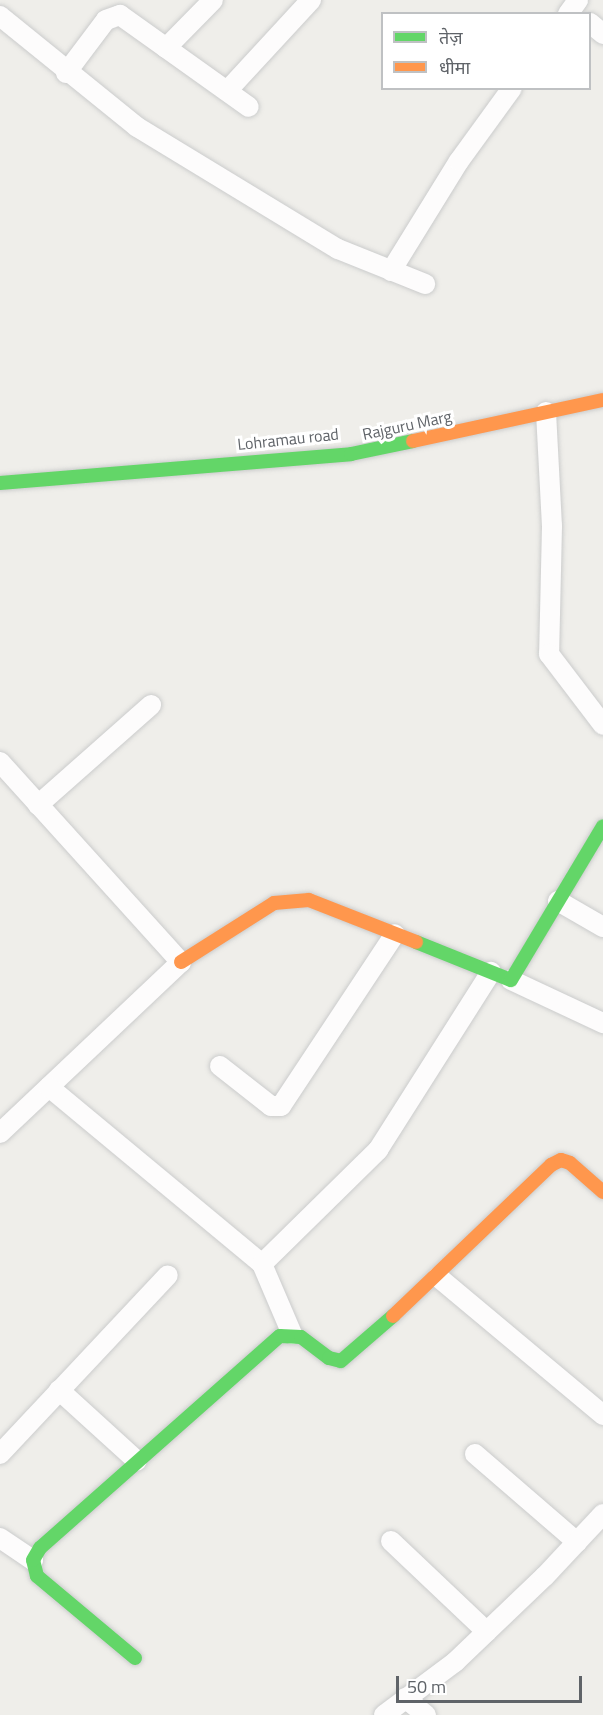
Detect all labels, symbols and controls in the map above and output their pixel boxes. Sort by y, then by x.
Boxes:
legend [381,12,591,90]
text: तेज़ [439,24,463,51]
text: धीमा [439,54,470,81]
street label: Rajguru Marg [361,406,453,444]
street label: Lohramau road [236,424,340,454]
scale bar [399,1664,585,1702]
text: 50 m [407,1673,446,1700]

